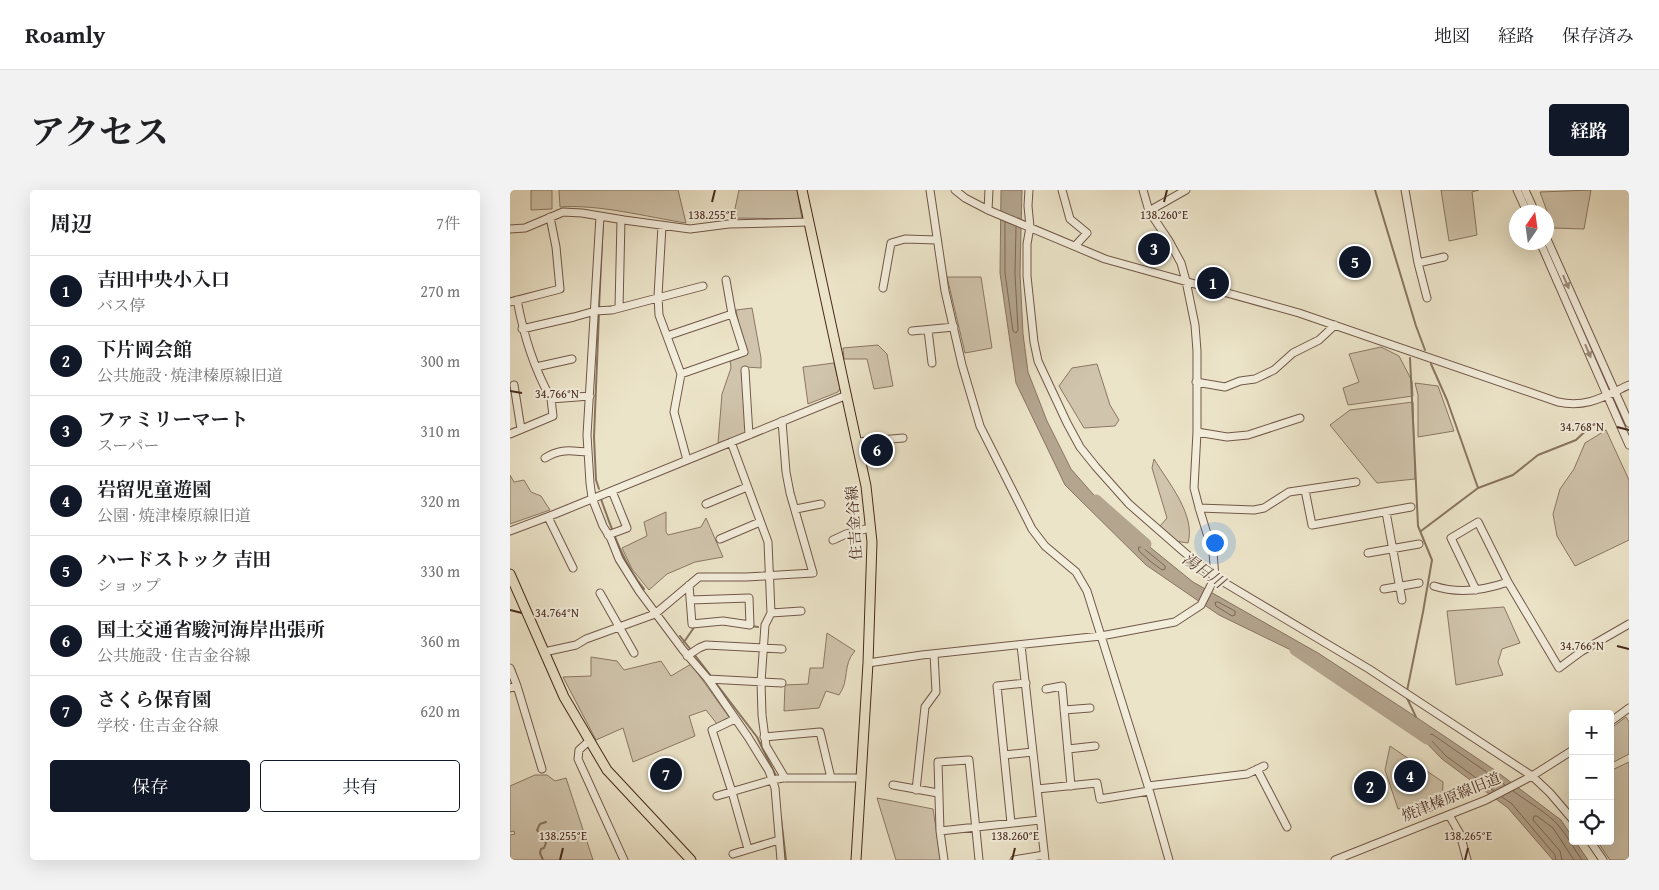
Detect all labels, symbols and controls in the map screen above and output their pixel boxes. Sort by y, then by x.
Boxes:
text: Roamly [25,17,105,52]
text: 地図 [1434,22,1470,49]
text: 経路 [1498,22,1534,49]
text: 保存済み [1562,22,1634,49]
button: 経路 [1549,104,1629,156]
text: アクセス [30,106,169,157]
north arrow [1509,205,1554,250]
text: 138.255°E [688,206,736,223]
text: 138.260°E [1140,206,1188,223]
text: 周辺 [50,208,92,239]
text: 7件 [436,211,460,235]
pin: 3 [1138,230,1170,268]
pin: 5 [1339,243,1371,281]
pin: 1 [1197,264,1229,302]
text: 吉田中央小入口 [97,265,230,293]
one-way arrow [1563,275,1571,289]
text: 1 [62,279,70,303]
text: 270 m [420,279,460,303]
text: バス停 [97,293,145,317]
text: 下片岡会館 [97,335,192,363]
one-way arrow [1585,344,1593,358]
text: 2 [62,349,70,373]
text: 300 m [420,349,460,373]
text: 公共施設 · 焼津榛原線旧道 [97,363,283,387]
text: 34.766°N [535,385,579,402]
text: ファミリーマート [97,405,249,433]
text: 34.768°N [1560,418,1604,435]
text: 3 [62,419,70,443]
text: 310 m [420,419,460,443]
pin: 6 [861,431,893,469]
text: スーパー [97,433,159,457]
text: 岩留児童遊園 [97,475,211,503]
street label: 住吉金谷線 [840,485,867,561]
text: 4 [62,489,70,513]
text: 320 m [420,489,460,513]
text: 公園 · 焼津榛原線旧道 [97,503,251,527]
your location [1202,530,1228,556]
text: ハードストック 吉田 [97,545,271,573]
water label: 湯日川 [1177,546,1232,595]
text: 5 [62,559,70,583]
text: 330 m [420,559,460,583]
text: ショップ [97,573,161,597]
text: 34.764°N [535,604,579,621]
text: 国土交通省駿河海岸出張所 [97,615,325,643]
text: 6 [62,629,70,653]
text: 360 m [420,629,460,653]
text: 34.766°N [1560,637,1604,654]
text: 公共施設 · 住吉金谷線 [97,643,251,667]
text: さくら保育園 [97,685,211,713]
text: 7 [62,699,70,723]
text: 620 m [420,699,460,723]
map controls [1569,710,1614,845]
button: + [1569,710,1614,755]
text: 学校 · 住吉金谷線 [97,713,219,737]
pin: 7 [650,755,682,793]
button: − [1569,755,1614,800]
pin: 4 [1394,757,1426,795]
button: 保存 [50,760,250,812]
button: 共有 [260,760,460,812]
street label: 焼津榛原線旧道 [1398,767,1503,826]
pin: 2 [1354,768,1386,806]
button: locate [1569,800,1614,845]
text: 138.255°E [539,827,587,844]
text: 138.260°E [991,827,1039,844]
text: 138.265°E [1444,827,1492,844]

